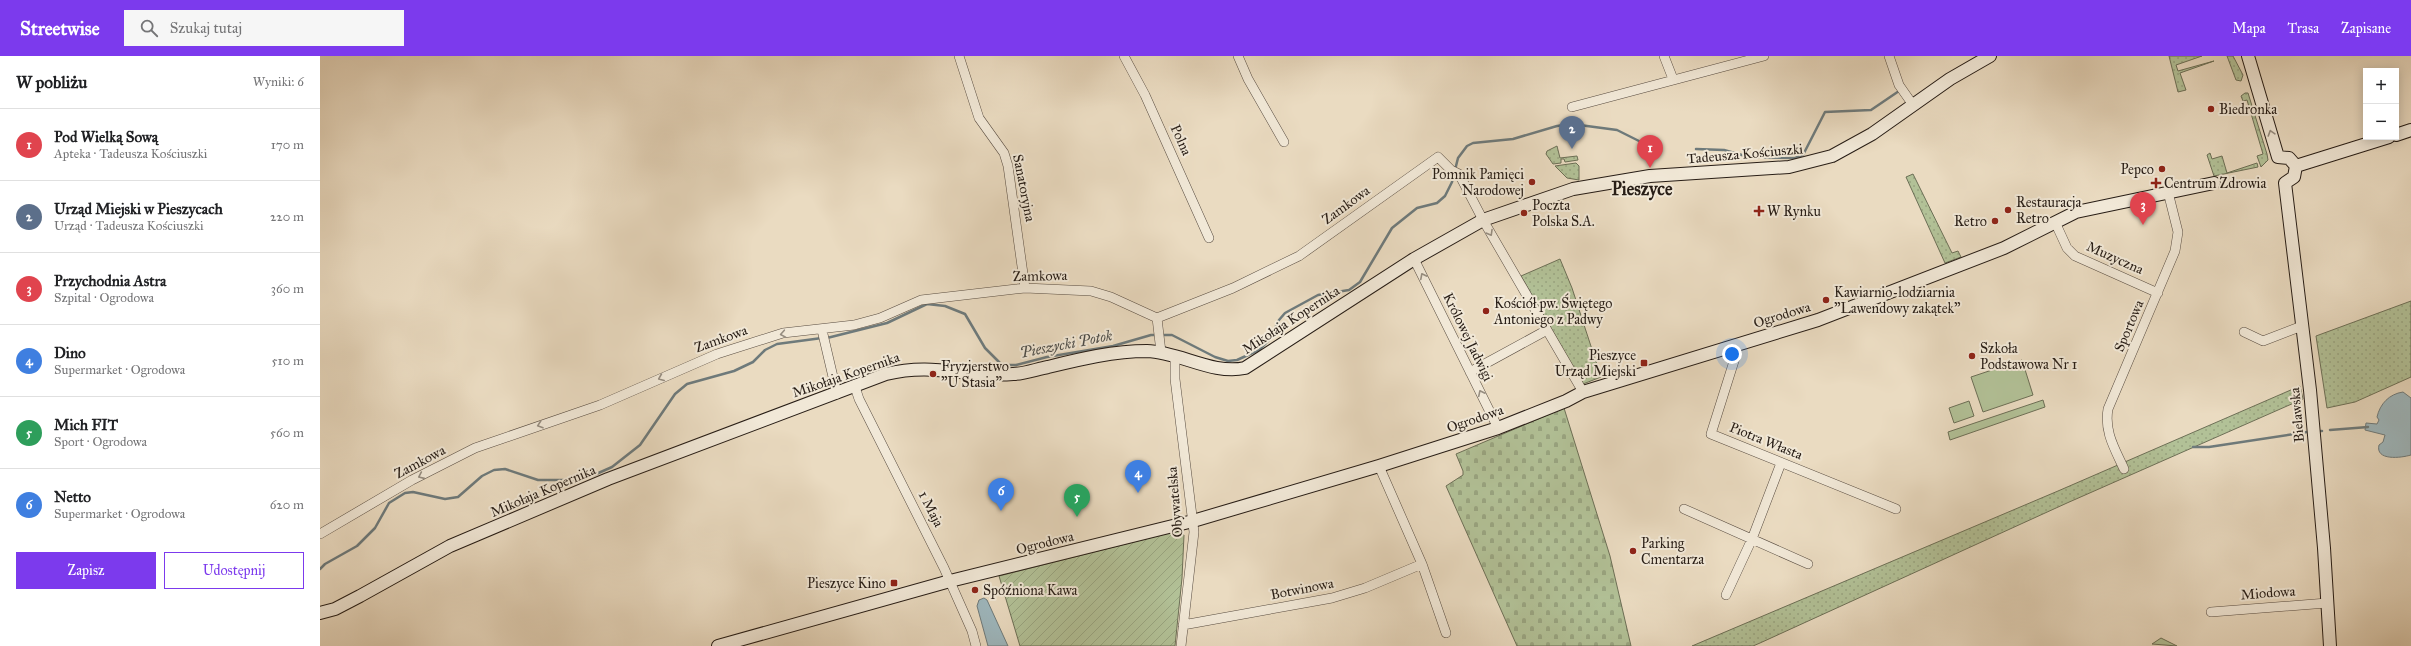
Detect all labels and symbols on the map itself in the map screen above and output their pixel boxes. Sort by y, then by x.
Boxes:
place label: Biedronka [2219,101,2277,118]
marker: Biedronka [2206,104,2216,114]
pin: 2 [1559,116,1585,149]
street label: Polna [1167,122,1195,158]
one-way arrow [2267,130,2276,137]
pin: 1 [1637,135,1663,168]
street label: Tadeusza Kościuszki [1686,140,1804,168]
street label: Sanatoryjna [1009,153,1039,223]
place label: Pepco [2120,161,2154,178]
marker: Pepco [2157,164,2167,174]
place label: Pomnik Pamięci Narodowej [1432,166,1524,199]
place label: Centrum Zdrowia [2164,175,2266,192]
marker: Pomnik Pamięci Narodowej [1527,177,1537,187]
district label: Pieszyce [1612,178,1673,201]
marker: Centrum Zdrowia [2151,178,2161,188]
street label: Zamkowa [1319,182,1373,228]
pin: 3 [2130,192,2156,225]
place label: Restauracja Retro [2016,194,2082,227]
place label: Poczta Polska S.A. [1532,197,1595,230]
place label: W Rynku [1767,203,1821,220]
marker: Restauracja Retro [2003,205,2013,215]
marker: W Rynku [1754,206,1764,216]
marker: Poczta Polska S.A. [1519,208,1529,218]
place label: Retro [1954,213,1987,230]
marker: Retro [1990,216,2000,226]
one-way arrow [1486,229,1493,236]
street label: Muzyczna [2084,238,2146,278]
street label: Zamkowa [1012,267,1068,285]
one-way arrow [1420,273,1427,281]
street label: Mikołaja Kopernika [1239,282,1343,358]
place label: Kawiarnio-lodziarnia "Lawendowy zakątek" [1834,284,1961,317]
street label: Królowej Jadwigi [1438,290,1497,384]
place label: Kościół pw. Świętego Antoniego z Padwy [1493,293,1613,328]
marker: Kawiarnio-lodziarnia "Lawendowy zakątek" [1821,295,1831,305]
street label: Ogrodowa [1751,298,1813,332]
street label: Sportowa [2111,298,2148,354]
marker: Kościół pw. Świętego Antoniego z Padwy [1481,306,1491,316]
street label: Zamkowa [692,322,750,356]
water label: Pieszycki Potok [1018,326,1114,362]
one-way arrow [780,329,786,337]
place label: Szkoła Podstawowa Nr 1 [1980,340,2078,373]
your location [1722,344,1742,364]
place label: Pieszyce Urząd Miejski [1555,347,1636,380]
street label: Mikołaja Kopernika [790,349,902,401]
marker: Szkoła Podstawowa Nr 1 [1967,351,1977,361]
place label: Fryzjerstwo "U Stasia" [941,358,1009,391]
marker: Pieszyce Urząd Miejski [1639,358,1649,368]
marker: Fryzjerstwo "U Stasia" [928,369,938,379]
one-way arrow [658,373,665,381]
street label: Bielawska [2286,387,2308,443]
one-way arrow [1478,389,1486,397]
street label: Ogrodowa [1444,401,1506,437]
street label: Piotra Własta [1727,419,1805,463]
one-way arrow [537,421,544,429]
street label: Zamkowa [392,442,448,482]
pin: 4 [1125,460,1151,493]
street label: Mikołaja Kopernika [488,461,598,521]
street label: Obywatelska [1163,466,1187,538]
one-way arrow [418,472,425,480]
pin: 6 [988,478,1014,511]
pin: 5 [1064,484,1090,517]
street label: 1 Maja [915,488,947,530]
street label: Ogrodowa [1014,528,1076,558]
place label: Parking Cmentarza [1641,535,1704,568]
marker: Parking Cmentarza [1628,546,1638,556]
place label: Pieszyce Kino [807,575,886,592]
street label: Botwinowa [1269,575,1335,603]
marker: Pieszyce Kino [889,578,899,588]
place label: Spóźniona Kawa [983,582,1078,599]
street label: Miodowa [2240,583,2296,603]
marker: Spóźniona Kawa [970,585,980,595]

